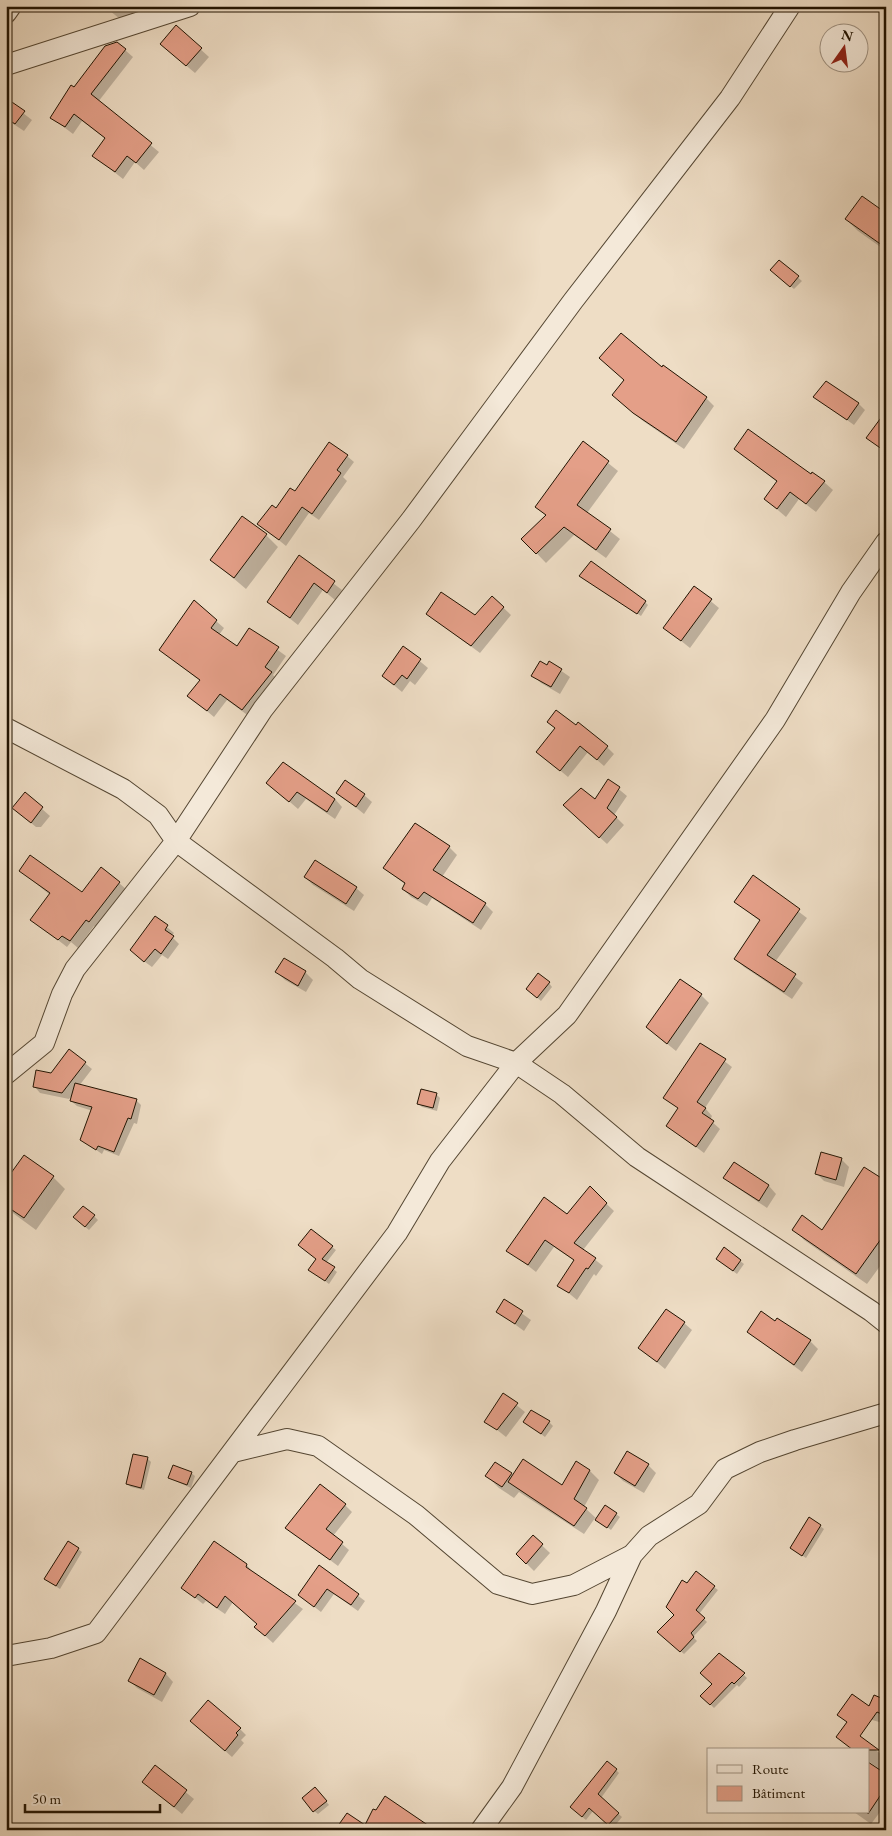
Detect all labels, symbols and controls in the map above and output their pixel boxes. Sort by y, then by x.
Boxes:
north arrow [820,22,870,72]
text: N [839,25,855,46]
legend [707,1748,870,1814]
text: Route [752,1759,789,1778]
scale bar [25,1781,160,1813]
text: Bâtiment [752,1783,806,1802]
text: 50 m [32,1789,61,1808]

